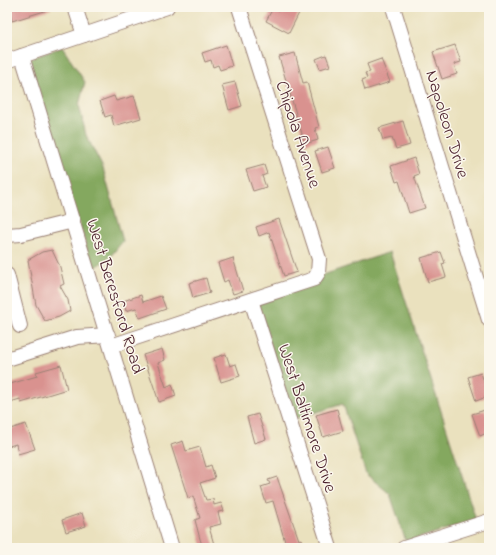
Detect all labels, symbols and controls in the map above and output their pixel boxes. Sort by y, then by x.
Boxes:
street label: Napoleon Drive [417,67,475,183]
street label: Chipola Avenue [268,78,327,192]
street label: West Beresford Road [78,216,150,377]
street label: West Baltimore Drive [270,341,343,497]

